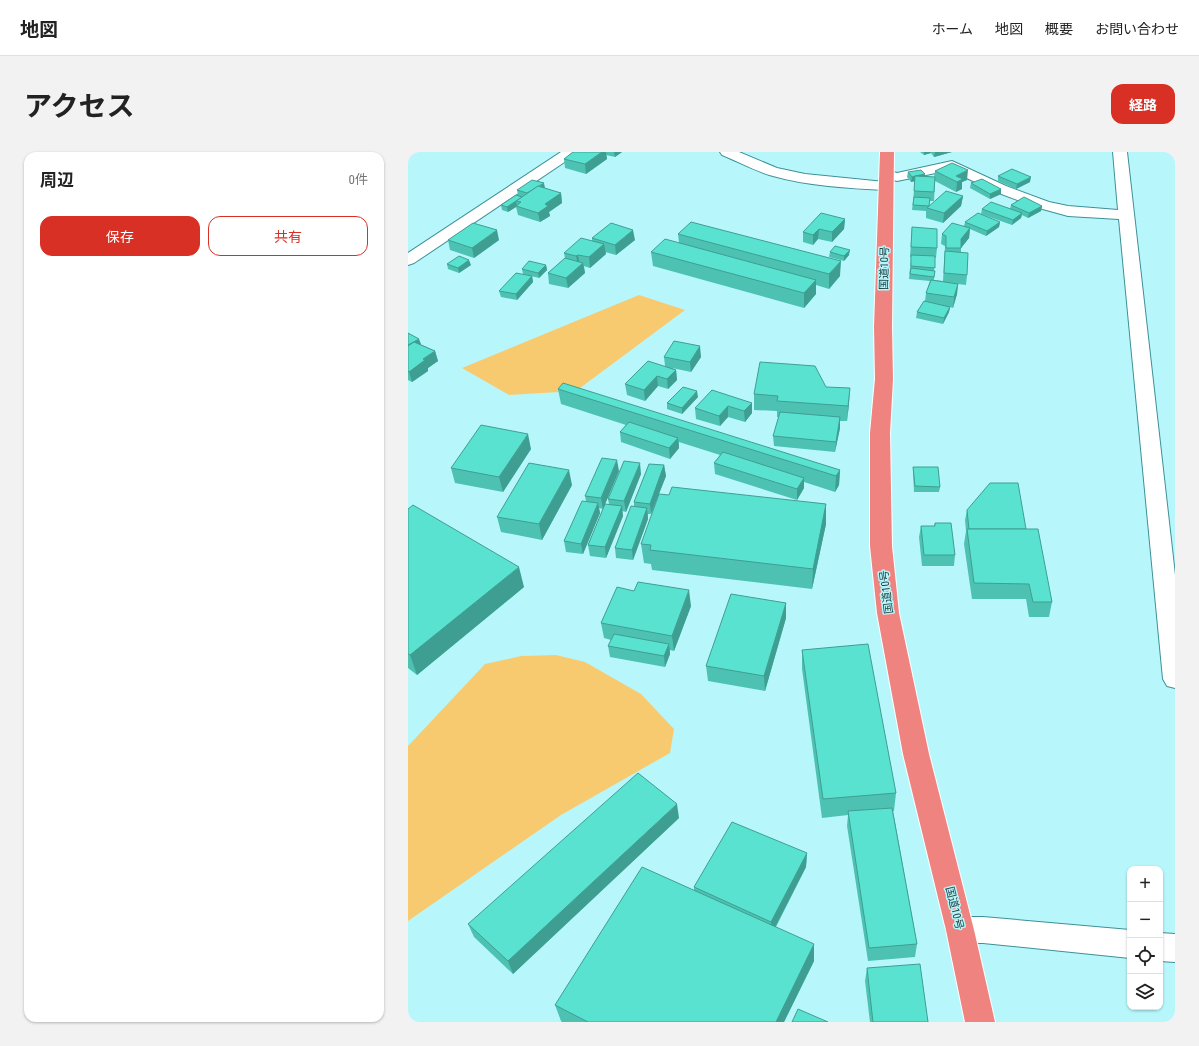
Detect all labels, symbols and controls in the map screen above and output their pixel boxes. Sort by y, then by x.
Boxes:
text: 地図 [20,18,58,41]
text: ホーム [931,21,973,37]
text: 地図 [995,21,1023,37]
text: 概要 [1045,21,1073,37]
text: お問い合わせ [1095,21,1179,37]
button: 経路 [1111,84,1175,124]
text: アクセス [24,90,135,123]
text: 周辺 [40,170,74,190]
text: 0件 [349,172,368,187]
button: 保存 [40,216,200,256]
button: 共有 [208,216,368,256]
street label: 国道10号 [878,246,891,290]
street label: 国道10号 [877,569,896,615]
map controls [1127,866,1163,1010]
button: + [1127,866,1163,902]
street label: 国道10号 [943,885,966,931]
button: − [1127,902,1163,938]
button: locate [1127,938,1163,974]
button: layers [1127,974,1163,1010]

